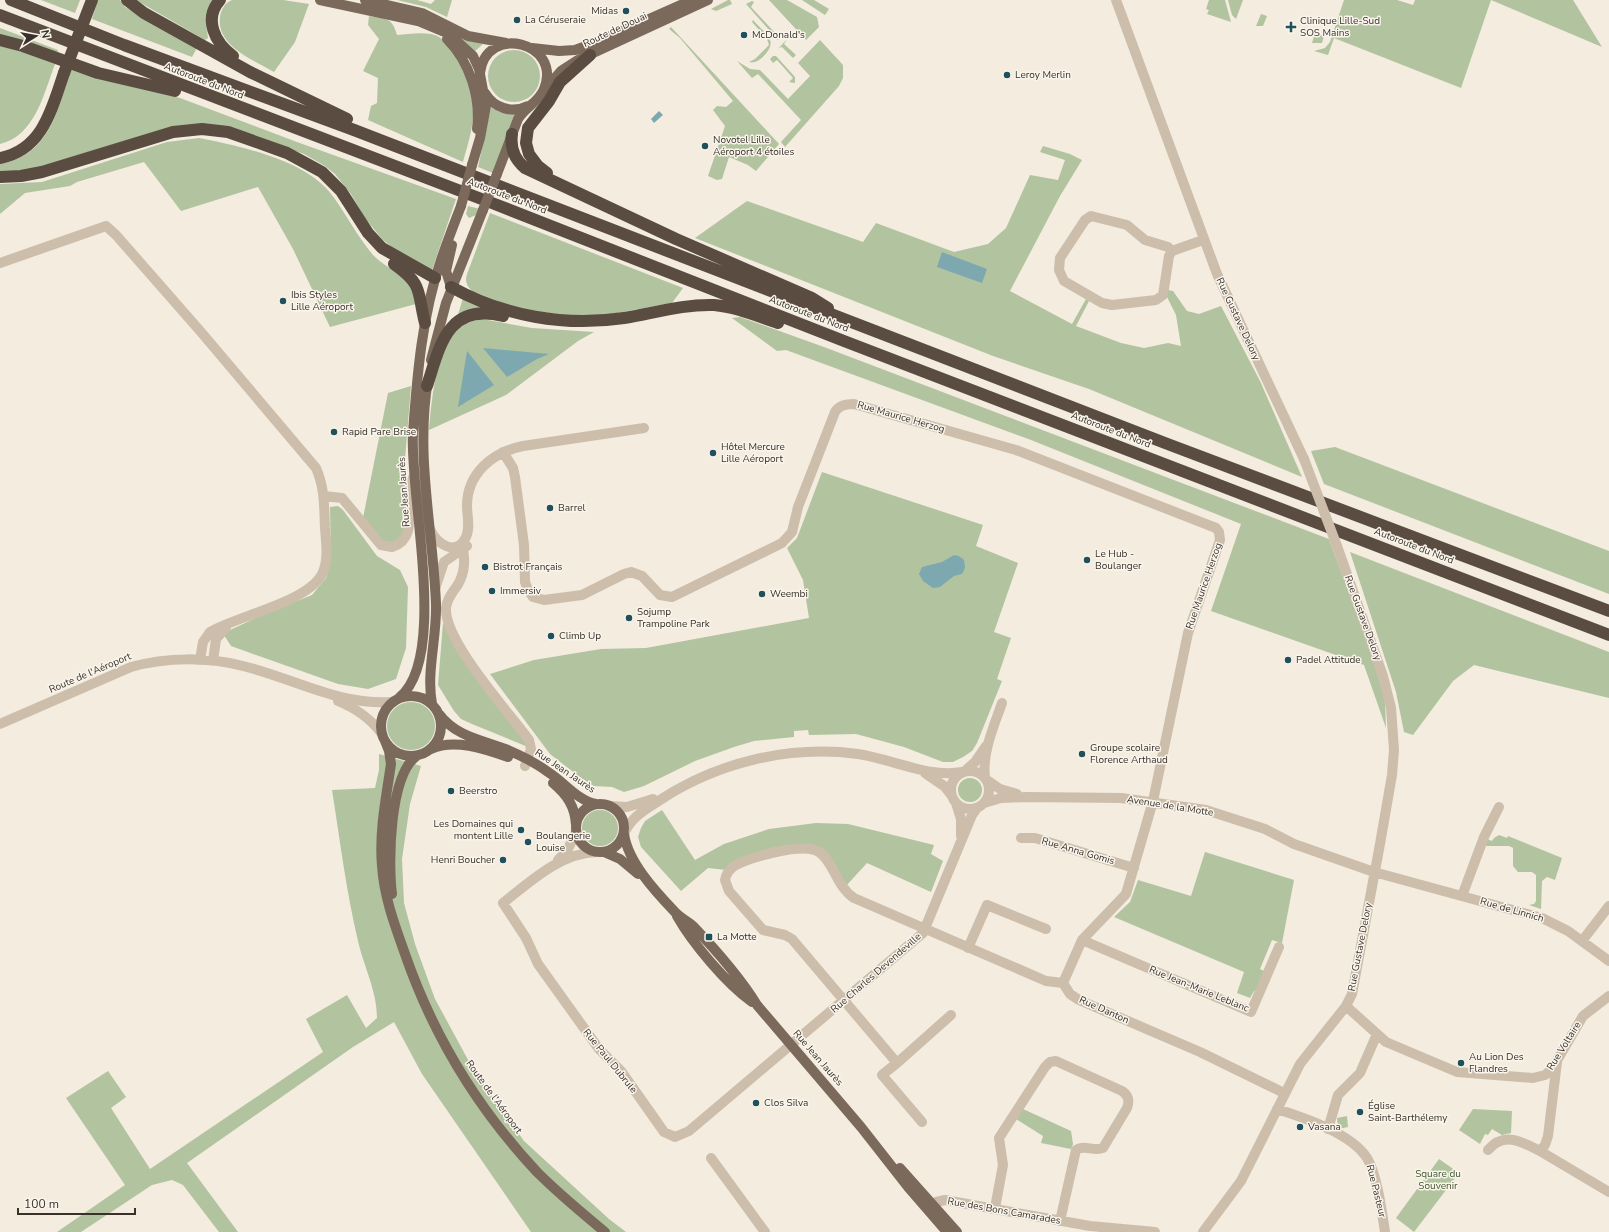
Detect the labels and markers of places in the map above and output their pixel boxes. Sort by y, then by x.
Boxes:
place label: Midas [591,4,618,18]
marker: Midas [621,6,631,16]
place label: La Céruseraie [525,13,586,27]
place label: Clinique Lille-Sud SOS Mains [1300,14,1380,40]
marker: La Céruseraie [512,15,522,25]
marker: Clinique Lille-Sud SOS Mains [1285,21,1297,33]
place label: McDonald's [752,28,805,42]
marker: McDonald's [739,30,749,40]
place label: Leroy Merlin [1015,68,1071,82]
marker: Leroy Merlin [1002,70,1012,80]
place label: Novotel Lille Aéroport 4 étoiles [713,133,794,159]
marker: Novotel Lille Aéroport 4 étoiles [700,141,710,151]
place label: Ibis Styles Lille Aéroport [291,288,353,314]
marker: Ibis Styles Lille Aéroport [278,296,288,306]
place label: Rapid Pare Brise [342,425,416,439]
marker: Rapid Pare Brise [329,427,339,437]
place label: Hôtel Mercure Lille Aéroport [721,440,785,466]
marker: Hôtel Mercure Lille Aéroport [708,448,718,458]
place label: Barrel [558,501,585,515]
marker: Barrel [545,503,555,513]
place label: Le Hub - Boulanger [1095,547,1142,573]
marker: Le Hub - Boulanger [1082,555,1092,565]
place label: Bistrot Français [493,560,563,574]
marker: Bistrot Français [480,562,490,572]
place label: Immersiv [500,584,542,598]
marker: Immersiv [487,586,497,596]
place label: Weembi [770,587,808,601]
marker: Weembi [757,589,767,599]
place label: Sojump Trampoline Park [637,605,711,631]
marker: Sojump Trampoline Park [624,613,634,623]
place label: Climb Up [559,629,601,643]
marker: Climb Up [546,631,556,641]
place label: Padel Attitude [1296,653,1361,667]
marker: Padel Attitude [1283,655,1293,665]
place label: Groupe scolaire Florence Arthaud [1090,741,1168,767]
marker: Groupe scolaire Florence Arthaud [1077,749,1087,759]
place label: Beerstro [459,784,498,798]
marker: Beerstro [446,786,456,796]
place label: Les Domaines qui montent Lille [434,817,513,843]
marker: Les Domaines qui montent Lille [516,825,526,835]
place label: Boulangerie Louise [536,829,590,855]
marker: Boulangerie Louise [523,837,533,847]
place label: Henri Boucher [431,853,495,867]
marker: Henri Boucher [498,855,508,865]
place label: La Motte [717,930,757,944]
marker: La Motte [704,932,714,942]
place label: Au Lion Des Flandres [1469,1050,1524,1076]
marker: Au Lion Des Flandres [1456,1058,1466,1068]
place label: Clos Silva [764,1096,808,1110]
marker: Clos Silva [751,1098,761,1108]
place label: Église Saint-Barthélemy [1368,1099,1448,1125]
marker: Église Saint-Barthélemy [1355,1107,1365,1117]
place label: Vasana [1307,1120,1341,1134]
marker: Vasana [1295,1122,1305,1132]

